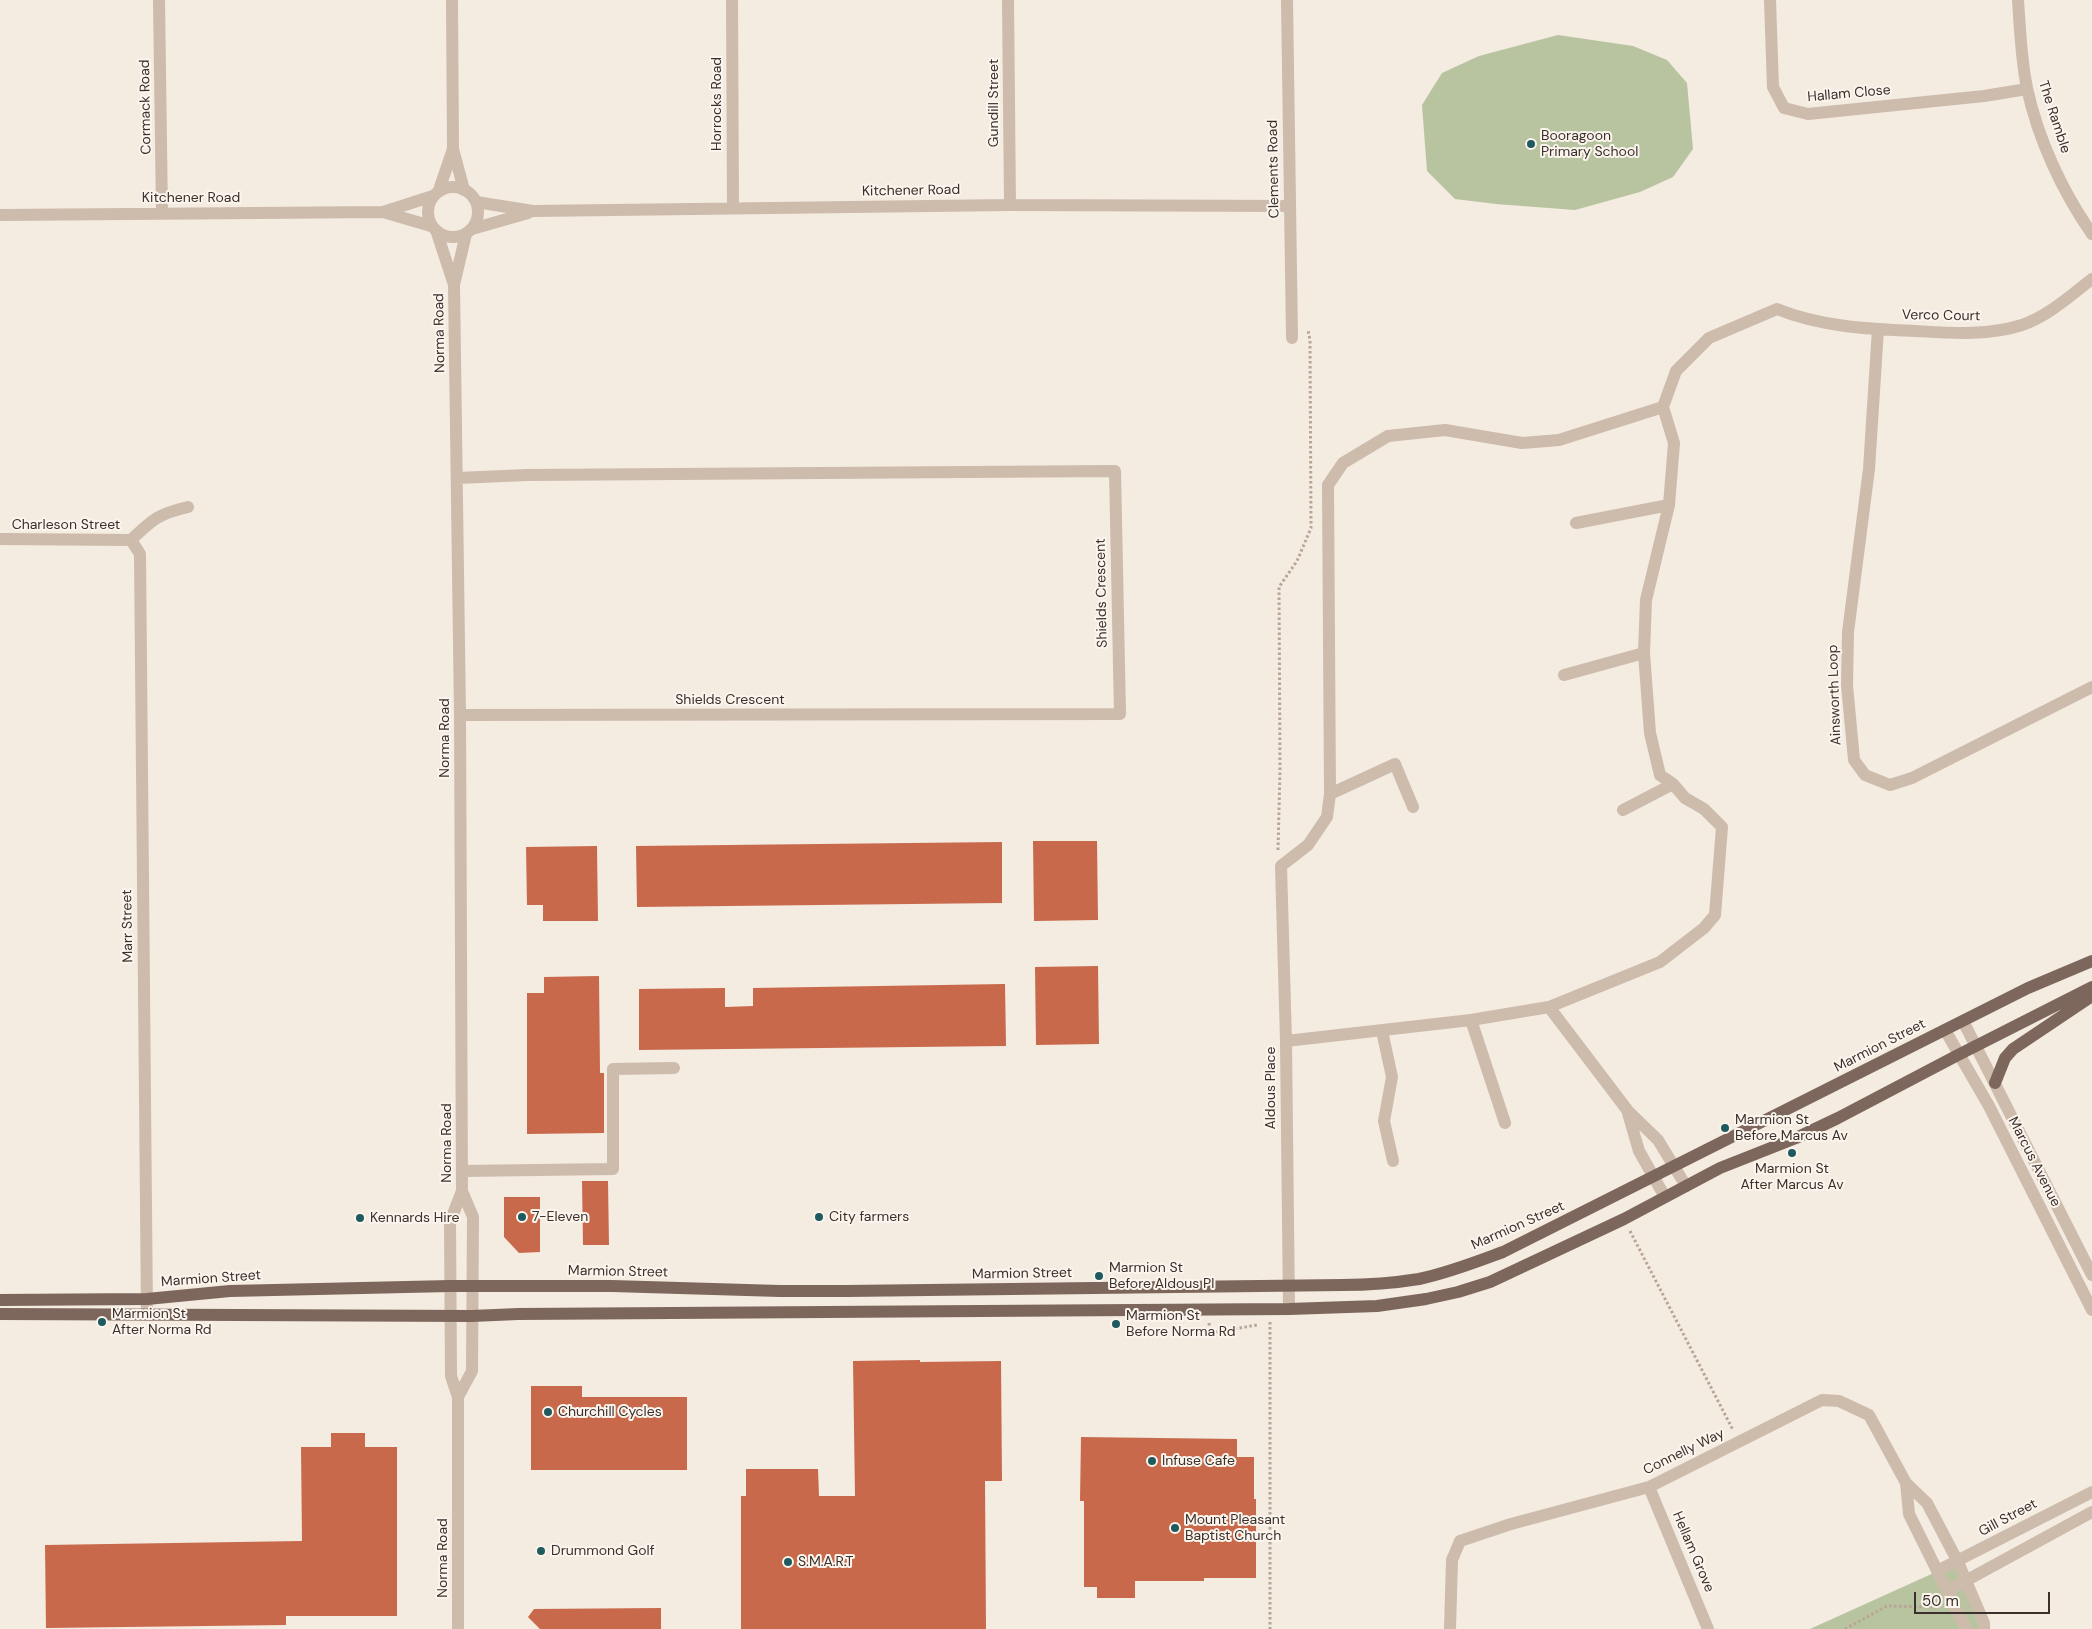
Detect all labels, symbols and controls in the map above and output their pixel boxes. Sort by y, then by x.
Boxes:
street label: Horrocks Road [709,57,725,151]
street label: Cormack Road [137,59,155,155]
street label: Gundill Street [986,59,1002,147]
street label: The Ramble [2034,78,2074,156]
street label: Hallam Close [1807,82,1891,106]
street label: Clements Road [1265,120,1283,218]
place label: Booragoon Primary School [1541,128,1638,160]
marker: Booragoon Primary School [1525,138,1537,150]
street label: Kitchener Road [862,182,960,200]
street label: Kitchener Road [142,190,240,206]
street label: Norma Road [431,293,449,373]
street label: Verco Court [1902,307,1980,325]
street label: Charleson Street [12,517,120,533]
street label: Shields Crescent [1093,538,1111,648]
street label: Ainsworth Loop [1825,644,1845,746]
street label: Shields Crescent [675,692,785,708]
street label: Norma Road [437,698,453,778]
street label: Marr Street [119,889,137,963]
street label: Marmion Street [1832,1016,1928,1076]
street label: Aldous Place [1263,1046,1279,1130]
street label: Norma Road [439,1103,455,1183]
place label: Marmion St Before Marcus Av [1735,1112,1848,1144]
street label: Marcus Avenue [2004,1114,2064,1210]
marker: Marmion St Before Marcus Av [1719,1122,1731,1134]
marker: Marmion St After Marcus Av [1786,1147,1798,1159]
place label: Marmion St After Marcus Av [1740,1161,1844,1194]
street label: Marmion Street [1469,1198,1567,1254]
place label: 7-Eleven [532,1209,588,1225]
place label: City farmers [829,1209,909,1225]
place label: Kennards Hire [370,1210,460,1226]
marker: 7-Eleven [516,1211,528,1223]
marker: City farmers [813,1211,825,1223]
marker: Kennards Hire [354,1212,366,1224]
place label: Marmion St Before Aldous Pl [1109,1260,1214,1292]
street label: Marmion Street [568,1263,668,1281]
street label: Marmion Street [972,1265,1072,1283]
street label: Marmion Street [160,1267,262,1291]
marker: Marmion St Before Aldous Pl [1093,1270,1105,1282]
place label: Marmion St After Norma Rd [112,1306,212,1338]
place label: Marmion St Before Norma Rd [1126,1308,1235,1340]
marker: Marmion St After Norma Rd [96,1316,108,1328]
marker: Marmion St Before Norma Rd [1110,1318,1122,1330]
place label: Churchill Cycles [558,1404,662,1420]
marker: Churchill Cycles [542,1406,554,1418]
street label: Connelly Way [1641,1425,1727,1479]
place label: Infuse Cafe [1162,1453,1235,1469]
marker: Infuse Cafe [1146,1455,1158,1467]
street label: Gill Street [1976,1496,2040,1540]
street label: Hellam Grove [1668,1509,1718,1595]
place label: Mount Pleasant Baptist Church [1185,1512,1285,1544]
street label: Norma Road [435,1518,451,1598]
marker: Mount Pleasant Baptist Church [1169,1522,1181,1534]
place label: Drummond Golf [551,1543,654,1559]
marker: Drummond Golf [535,1545,547,1557]
place label: S.M.A.R.T [798,1554,853,1570]
marker: S.M.A.R.T [782,1556,794,1568]
scale bar [1917,1582,2053,1614]
text: 50 m [1922,1591,1959,1611]

